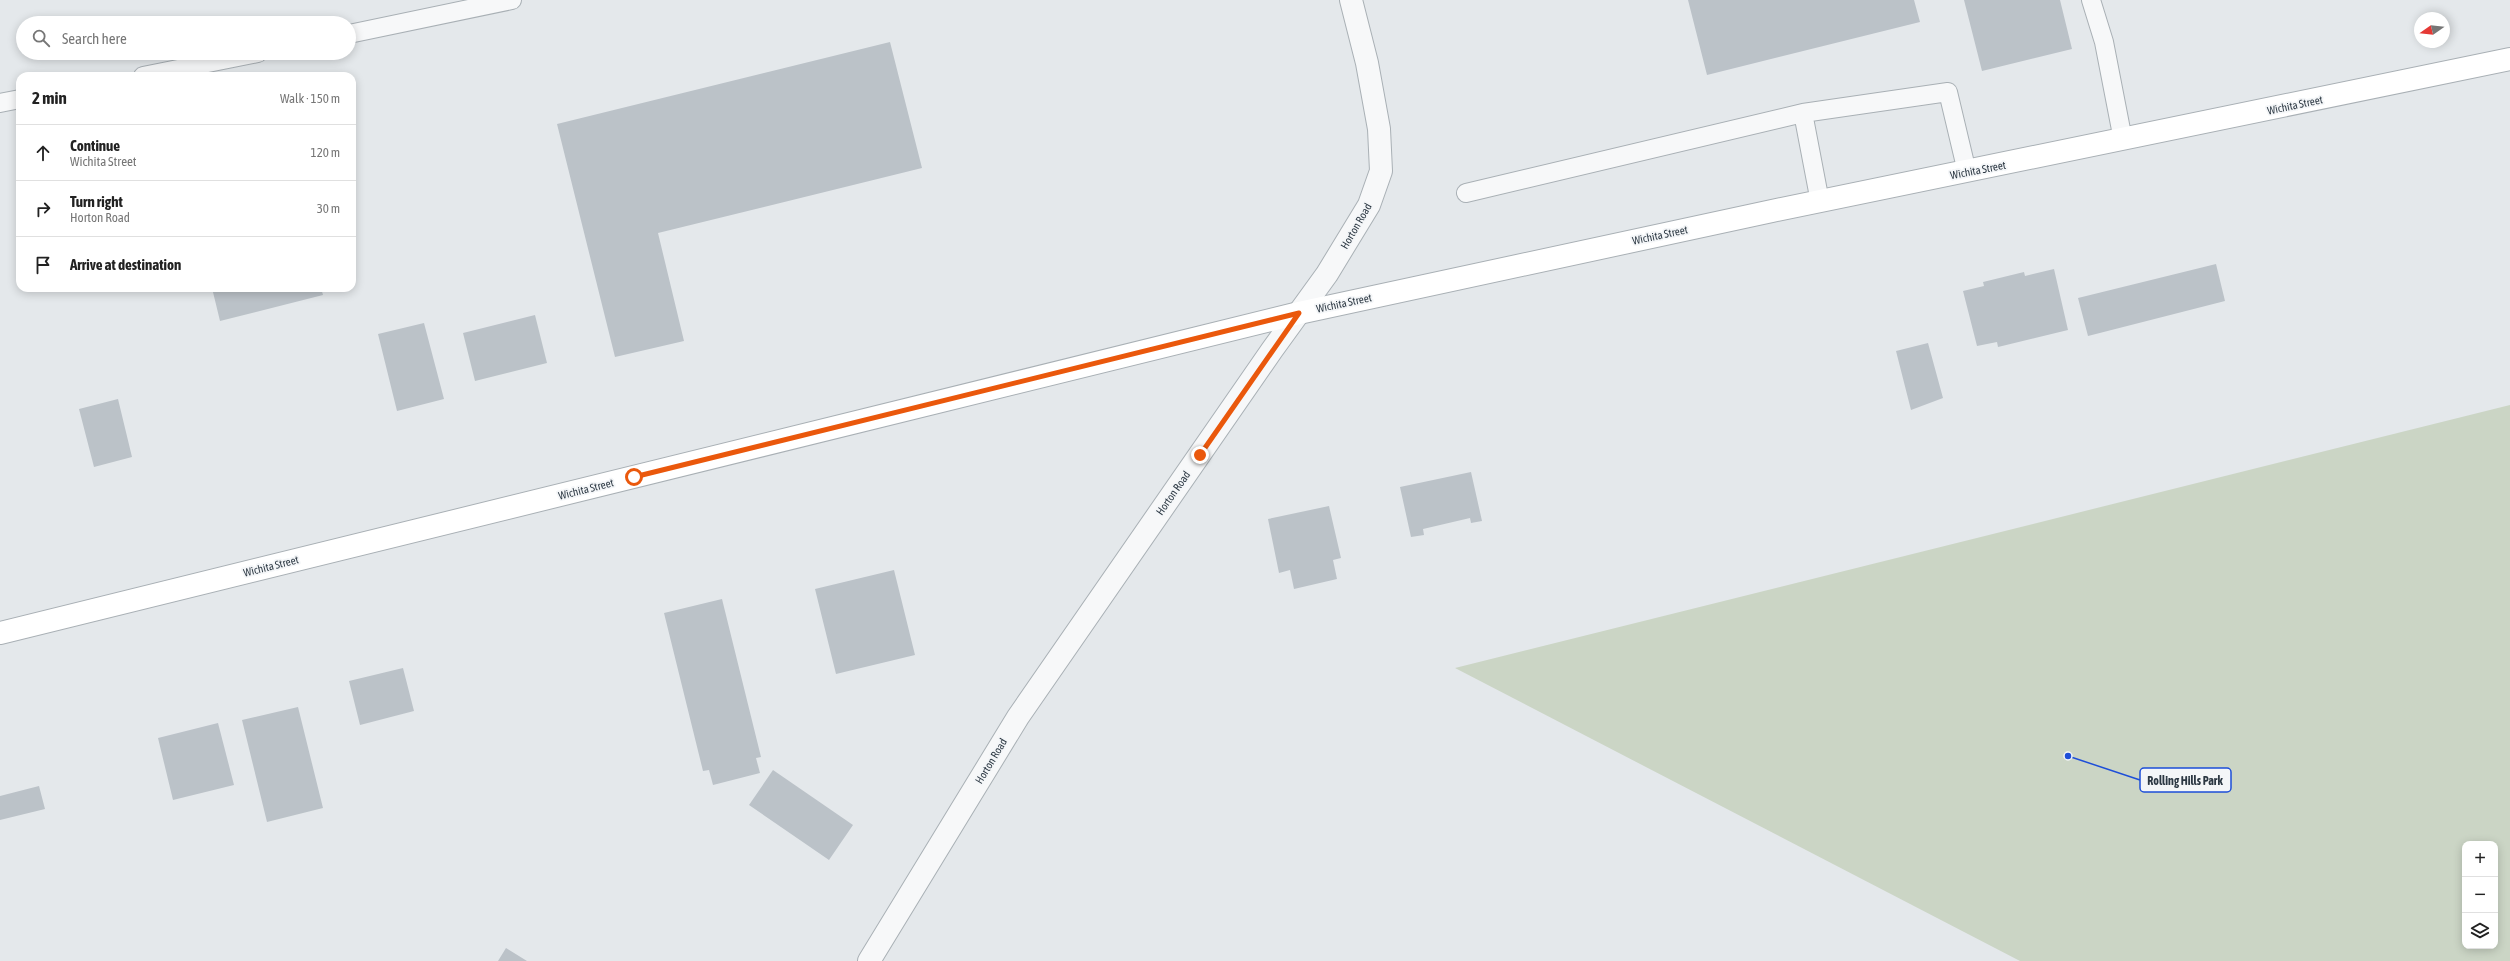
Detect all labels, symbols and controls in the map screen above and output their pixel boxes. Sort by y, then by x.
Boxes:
north arrow [2414,12,2450,48]
search box [16,16,356,60]
icon: search [30,27,52,49]
text: Search here [62,30,127,47]
text: 2 min [32,88,67,108]
text: Walk · 150 m [280,91,340,106]
street label: Wichita Street [2266,93,2324,117]
text: Continue [70,137,120,154]
icon: ahead [32,142,54,164]
text: 120 m [311,145,340,160]
text: Wichita Street [70,154,137,169]
street label: Wichita Street [1949,159,2007,181]
text: Turn right [70,193,123,210]
icon: right [32,198,54,220]
text: 30 m [317,201,340,216]
street label: Horton Road [1338,201,1374,251]
text: Horton Road [70,210,130,225]
street label: Wichita Street [1631,223,1689,247]
icon: arrive [32,254,54,276]
text: Arrive at destination [70,256,181,273]
street label: Wichita Street [1315,291,1373,315]
route end [1191,446,1209,464]
route start [625,468,643,486]
street label: Horton Road [1154,469,1192,517]
street label: Wichita Street [557,476,615,502]
street label: Wichita Street [242,553,300,579]
street label: Horton Road [973,736,1009,786]
callout: Rolling Hills Park [2140,768,2231,792]
text: Rolling Hills Park [2147,774,2223,788]
map controls [2462,841,2498,949]
button: + [2462,841,2498,877]
button: − [2462,877,2498,913]
button: layers [2462,913,2498,949]

